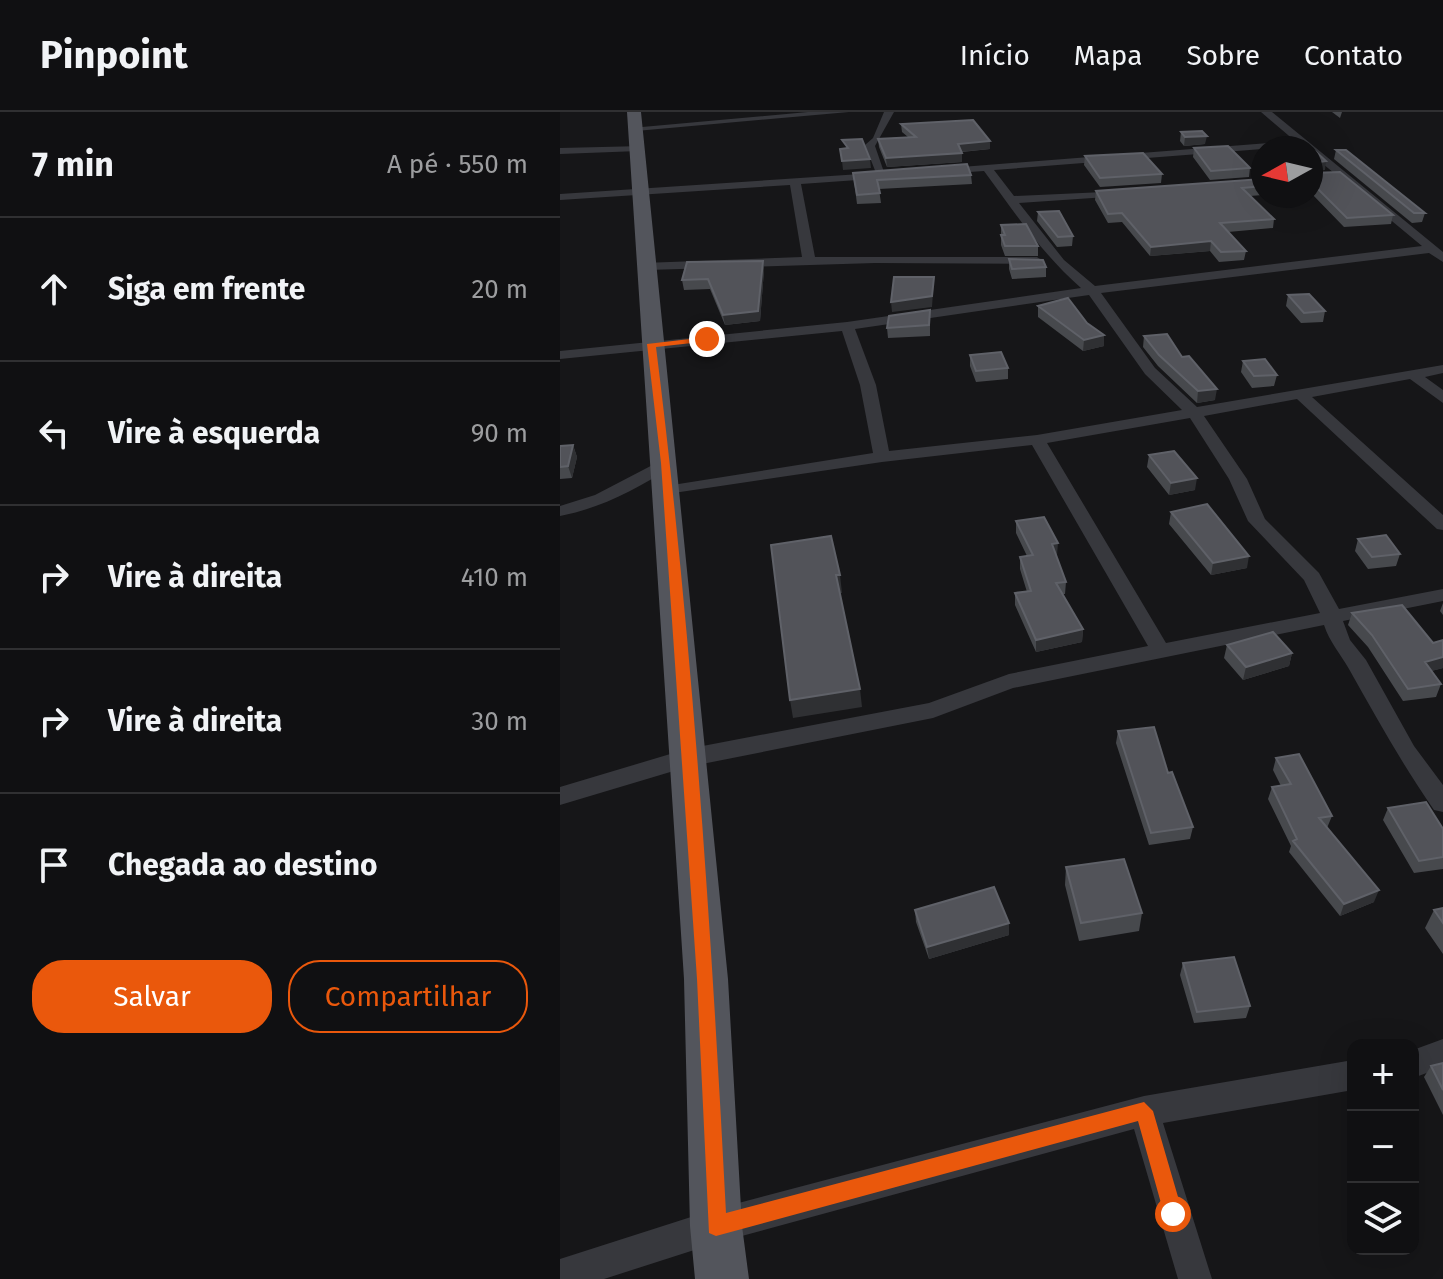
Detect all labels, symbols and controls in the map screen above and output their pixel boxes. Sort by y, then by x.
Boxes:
text: Pinpoint [40,32,188,78]
text: Início [960,39,1030,72]
text: Mapa [1074,39,1142,72]
text: Sobre [1186,39,1260,72]
text: Contato [1304,39,1403,72]
north arrow [1251,136,1323,208]
text: 7 min [32,144,114,185]
text: A pé · 550 m [387,149,528,180]
icon: ahead [32,267,76,311]
text: Siga em frente [108,271,305,307]
text: 20 m [471,274,528,305]
route end [689,321,725,357]
icon: left [32,411,76,455]
text: Vire à esquerda [108,415,320,451]
text: 90 m [471,418,528,449]
icon: right [32,555,76,599]
text: Vire à direita [108,559,282,595]
text: 410 m [461,562,528,593]
icon: right [32,699,76,743]
text: Vire à direita [108,703,282,739]
text: 30 m [471,706,528,737]
icon: arrive [32,843,76,887]
text: Chegada ao destino [108,847,378,883]
button: Salvar [32,960,272,1033]
button: Compartilhar [288,960,528,1033]
map controls [1347,1039,1419,1255]
button: + [1347,1039,1419,1111]
button: − [1347,1111,1419,1183]
button: layers [1347,1183,1419,1255]
route start [1155,1196,1191,1232]

